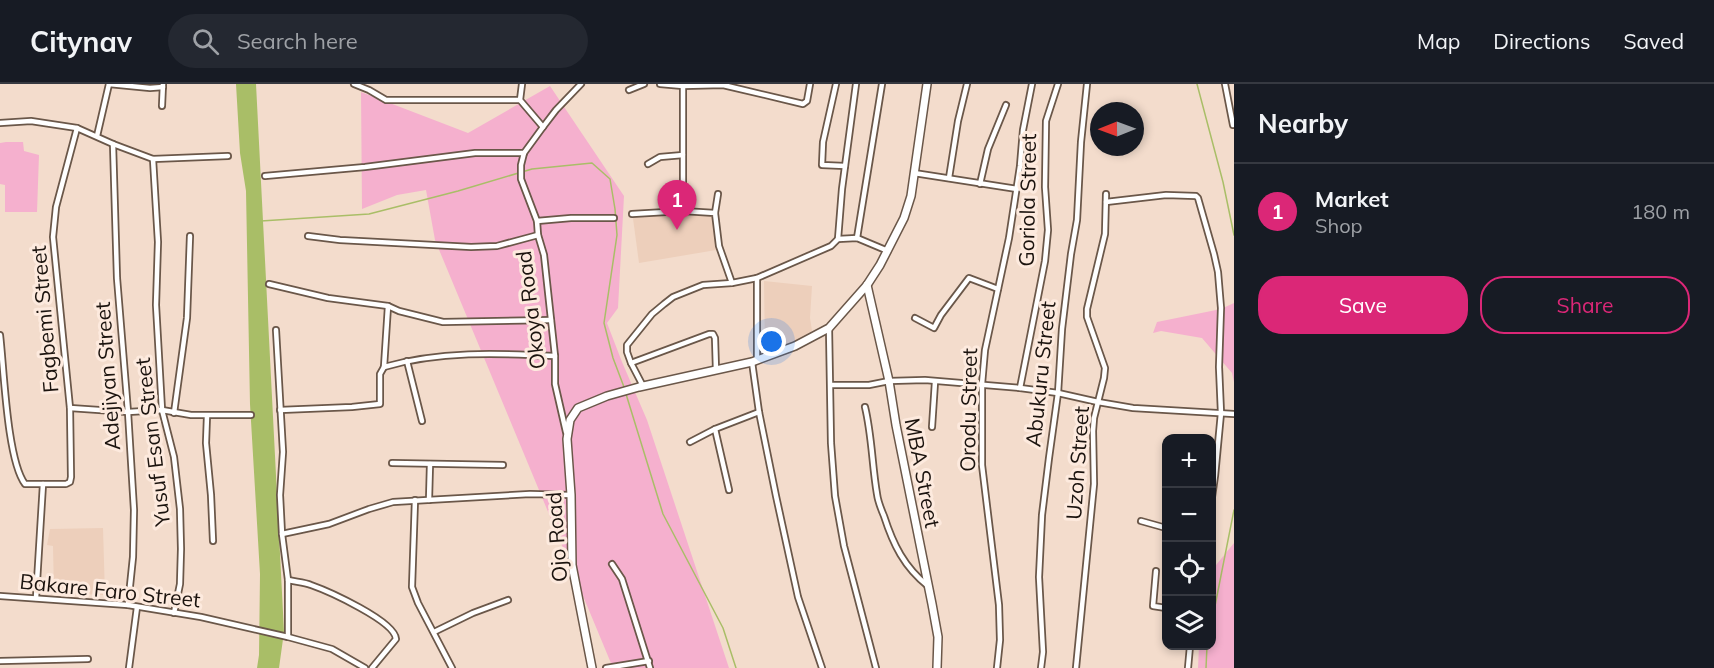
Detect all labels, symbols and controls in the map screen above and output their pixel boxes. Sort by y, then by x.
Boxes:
search box [168,14,588,68]
text: Citynav [30,24,132,59]
icon: search [189,25,222,58]
text: Search here [237,27,358,55]
text: Map [1417,28,1460,54]
text: Directions [1493,28,1590,54]
text: Saved [1623,28,1684,54]
north arrow [1090,102,1144,156]
text: Nearby [1258,107,1348,140]
street label: Goriola Street [1013,133,1041,267]
pin: 1 [658,180,696,230]
text: Market [1315,185,1389,213]
text: 1 [1272,199,1284,224]
text: 180 m [1631,199,1690,224]
text: Shop [1315,213,1363,238]
street label: Fagbemi Street [25,244,63,394]
street label: Okoya Road [510,249,550,371]
button: Save [1258,276,1468,334]
button: Share [1480,276,1690,334]
street label: Abukuru Street [1019,300,1061,448]
street label: Adejiyan Street [89,301,125,451]
your location [757,327,786,356]
street label: Orodu Street [954,348,982,472]
street label: Yusuf Esan Street [129,356,175,529]
street label: Uzoh Street [1060,405,1094,521]
street label: MBA Street [900,416,946,530]
map controls [1162,434,1216,650]
button: + [1162,434,1216,488]
button: − [1162,488,1216,542]
street label: Ojo Road [540,491,572,583]
button: locate [1162,542,1216,596]
street label: Bakare Faro Street [18,568,202,612]
button: layers [1162,596,1216,650]

